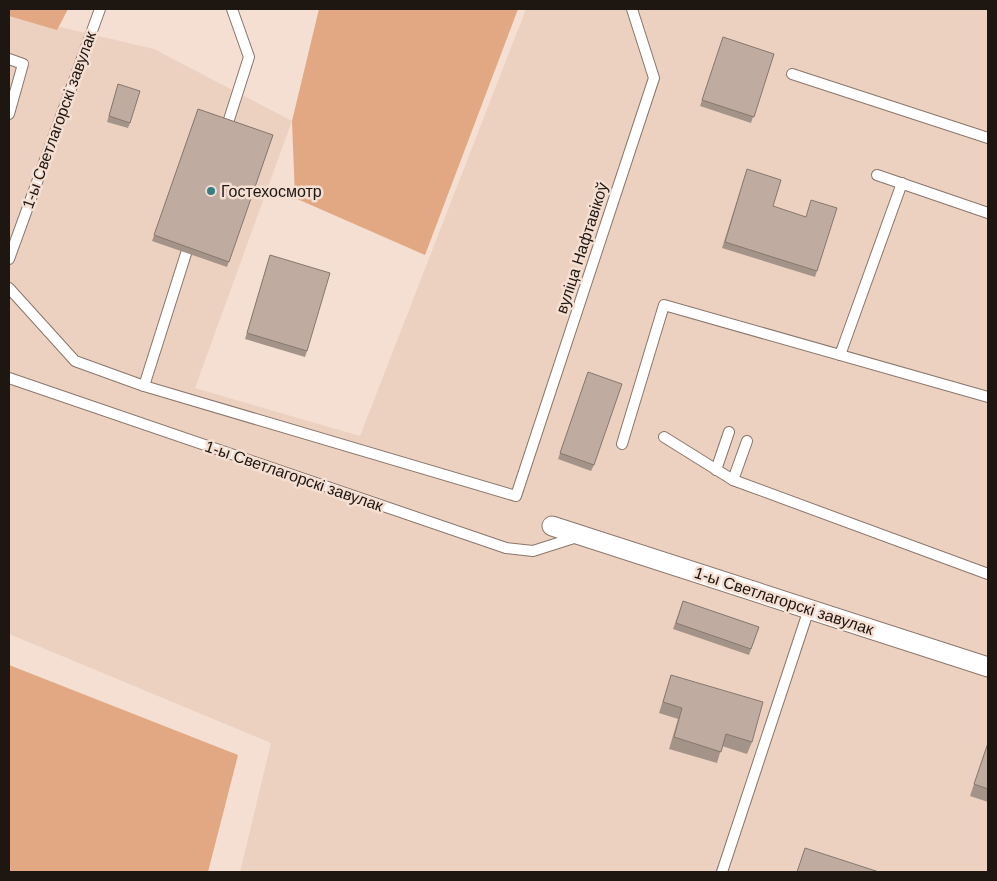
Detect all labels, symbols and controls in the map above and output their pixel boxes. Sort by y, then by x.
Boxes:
street label: 1-ы Светлагорскі завулак [19,28,99,211]
street label: вуліца Нафтавікоў [553,180,611,316]
place label: Гостехосмотр [221,183,322,200]
marker: Гостехосмотр [205,185,217,197]
street label: 1-ы Светлагорскі завулак [203,437,386,515]
street label: 1-ы Светлагорскі завулак [692,564,877,638]

